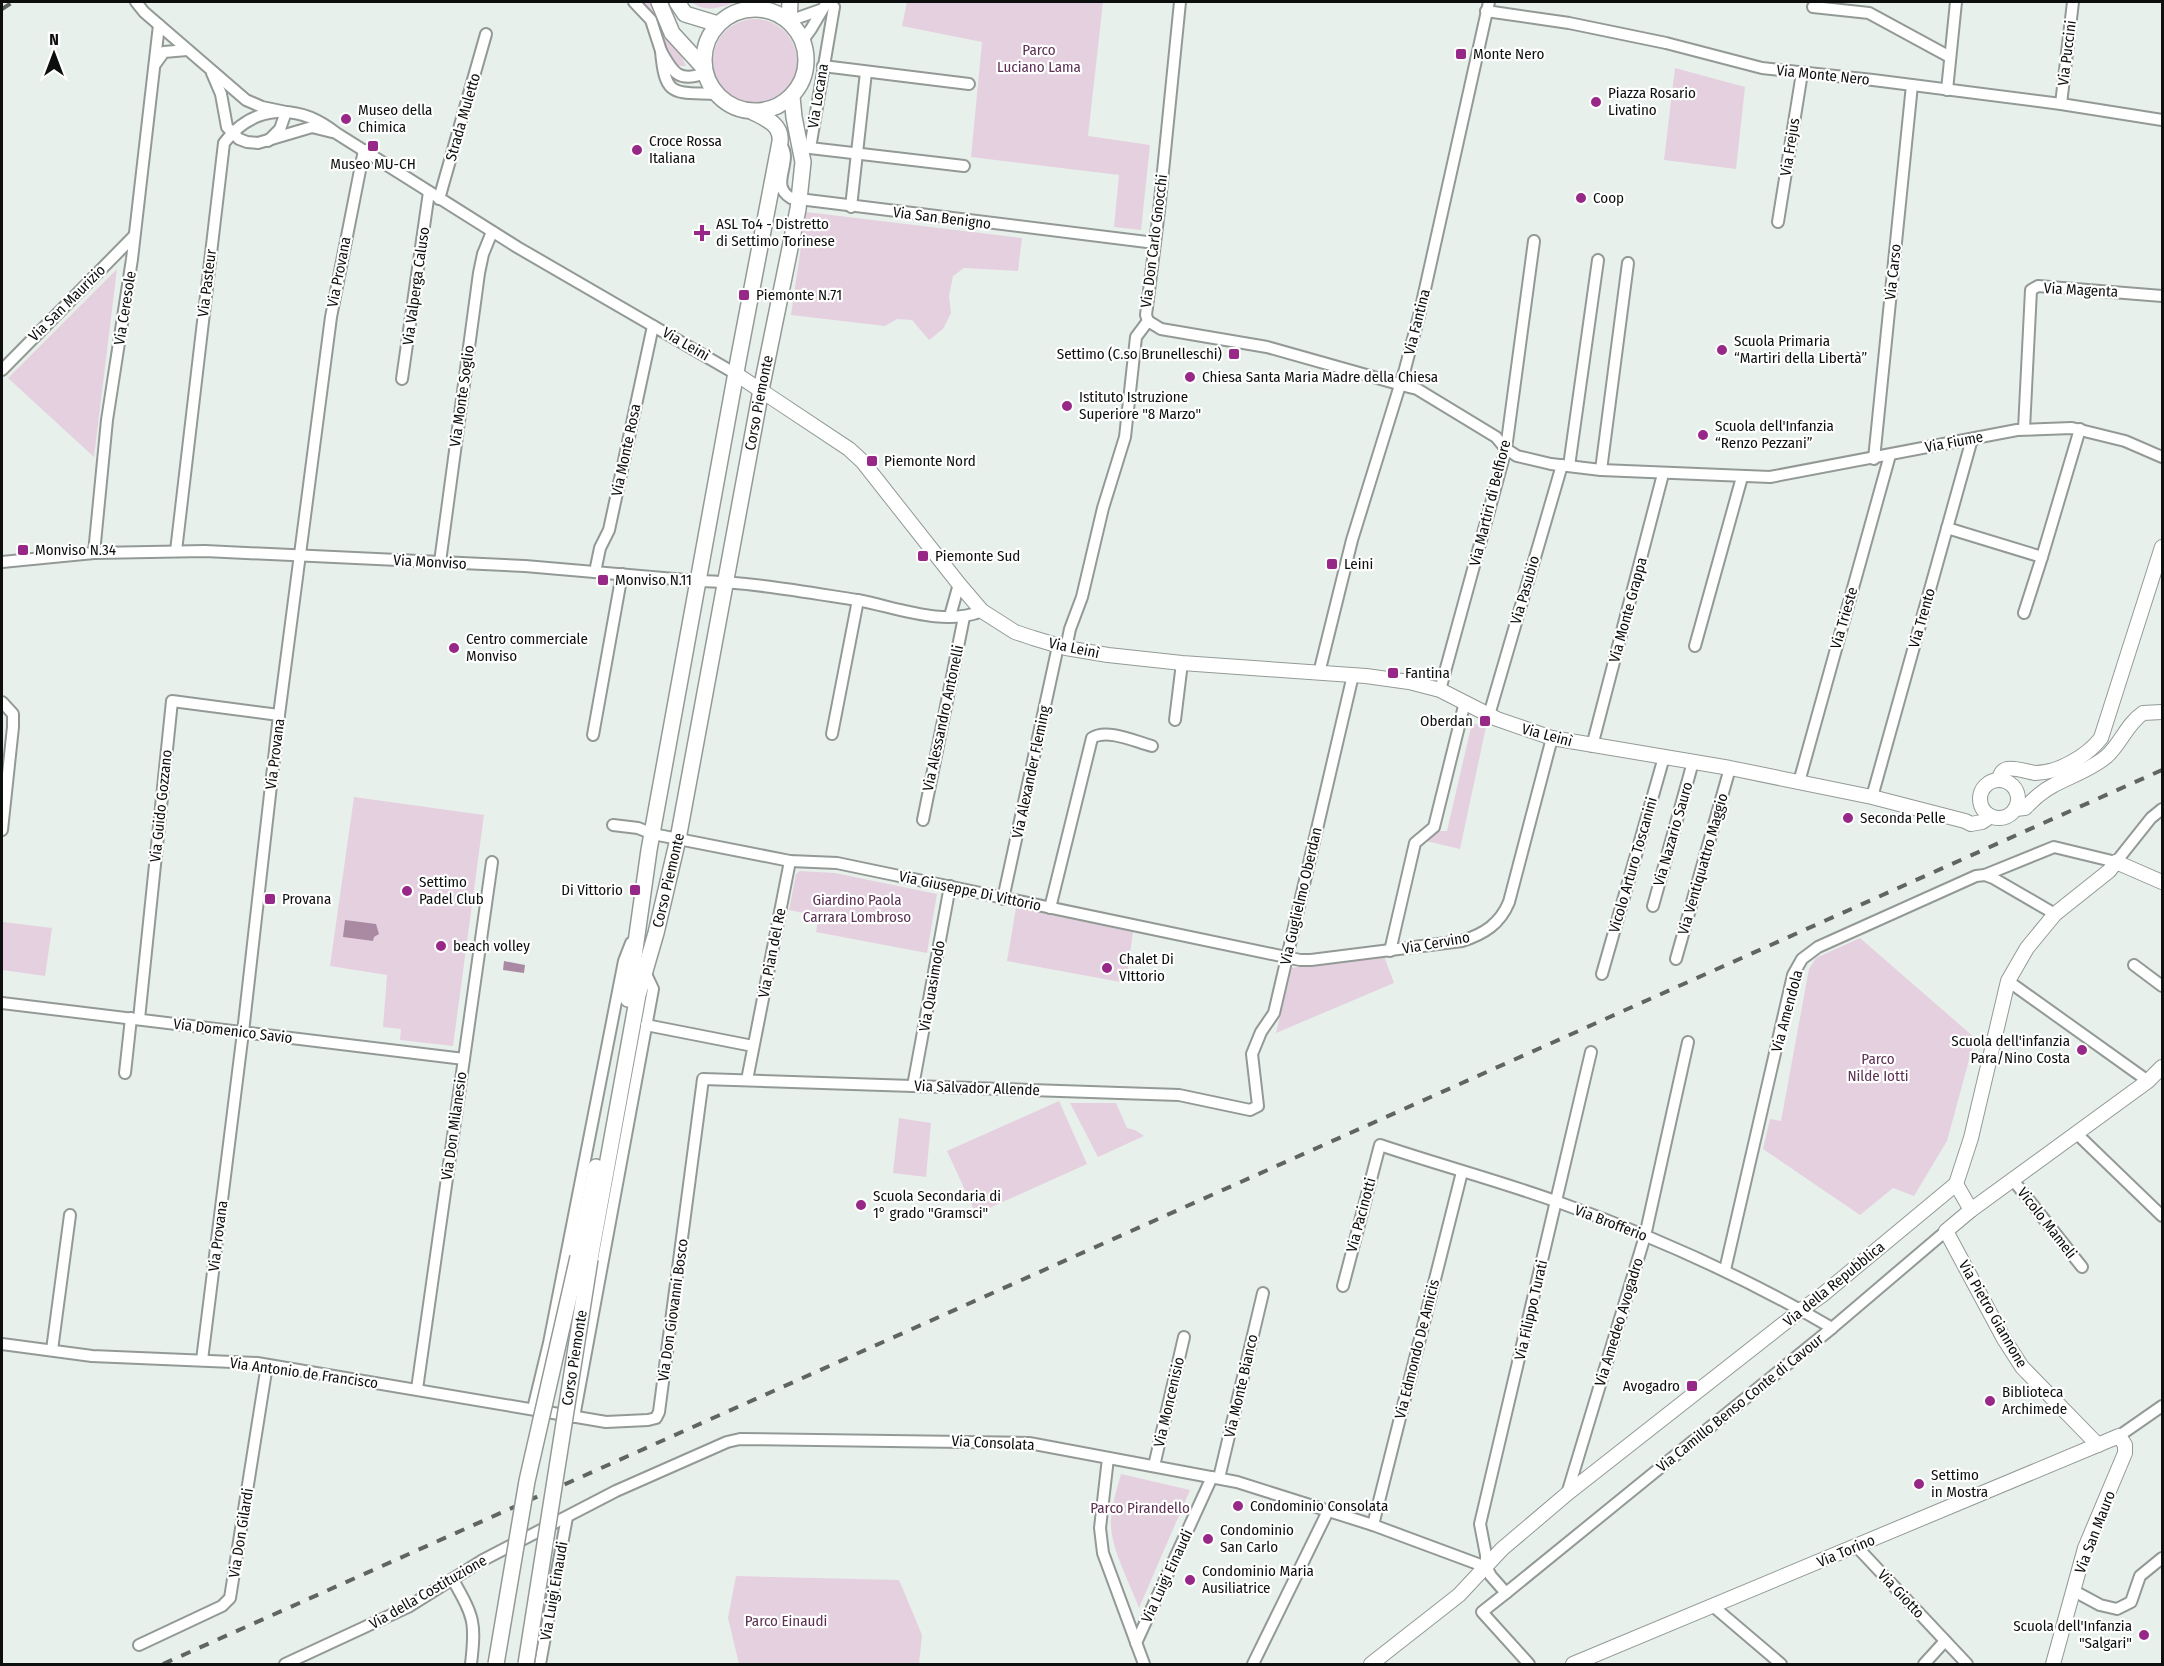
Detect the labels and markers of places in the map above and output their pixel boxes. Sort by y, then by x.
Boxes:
place label: Monte Nero [1473,45,1544,63]
marker: Monte Nero [1454,47,1468,61]
place label: Piazza Rosario Livatino [1608,84,1696,119]
marker: Piazza Rosario Livatino [1589,95,1603,109]
place label: Museo della Chimica [358,101,432,136]
marker: Museo della Chimica [339,112,353,126]
place label: Croce Rossa Italiana [649,132,722,167]
marker: Museo MU-CH [366,139,380,153]
marker: Croce Rossa Italiana [630,143,644,157]
place label: Museo MU-CH [330,155,416,173]
place label: Coop [1593,189,1624,207]
marker: Coop [1574,191,1588,205]
place label: ASL To4 - Distretto di Settimo Torinese [716,215,835,250]
marker: ASL To4 - Distretto di Settimo Torinese [693,224,711,242]
place label: Piemonte N.71 [756,286,842,304]
marker: Piemonte N.71 [737,288,751,302]
place label: Scuola Primaria “Martiri della Libertà” [1734,332,1867,367]
marker: Scuola Primaria “Martiri della Libertà” [1715,343,1729,357]
place label: Settimo (C.so Brunelleschi) [1057,345,1222,363]
marker: Settimo (C.so Brunelleschi) [1227,347,1241,361]
place label: Chiesa Santa Maria Madre della Chiesa [1202,368,1438,386]
marker: Chiesa Santa Maria Madre della Chiesa [1183,370,1197,384]
place label: Istituto Istruzione Superiore "8 Marzo" [1079,388,1201,423]
marker: Istituto Istruzione Superiore "8 Marzo" [1060,399,1074,413]
place label: Scuola dell'Infanzia “Renzo Pezzani” [1715,417,1834,452]
marker: Scuola dell'Infanzia “Renzo Pezzani” [1696,428,1710,442]
place label: Piemonte Nord [884,452,976,470]
marker: Piemonte Nord [865,454,879,468]
place label: Monviso N.34 [35,541,116,559]
marker: Monviso N.34 [16,543,30,557]
place label: Piemonte Sud [935,547,1020,565]
marker: Piemonte Sud [916,549,930,563]
place label: Leini [1344,555,1373,573]
marker: Leini [1325,557,1339,571]
place label: Monviso N.11 [615,571,692,589]
marker: Monviso N.11 [596,573,610,587]
place label: Centro commerciale Monviso [466,630,588,665]
marker: Centro commerciale Monviso [447,641,461,655]
place label: Fantina [1405,664,1450,682]
marker: Fantina [1386,666,1400,680]
place label: Oberdan [1420,712,1473,730]
marker: Oberdan [1478,714,1492,728]
place label: Seconda Pelle [1860,809,1946,827]
marker: Seconda Pelle [1841,811,1855,825]
place label: Settimo Padel Club [419,873,484,908]
place label: Di Vittorio [561,881,623,899]
marker: Di Vittorio [628,883,642,897]
marker: Settimo Padel Club [400,884,414,898]
place label: Provana [282,890,331,908]
marker: Provana [263,892,277,906]
place label: beach volley [453,937,530,955]
marker: beach volley [434,939,448,953]
place label: Chalet Di VIttorio [1119,950,1174,985]
marker: Chalet Di VIttorio [1100,961,1114,975]
place label: Scuola dell'infanzia Para/Nino Costa [1951,1032,2070,1067]
marker: Scuola dell'infanzia Para/Nino Costa [2075,1043,2089,1057]
place label: Scuola Secondaria di 1° grado "Gramsci" [873,1187,1001,1222]
marker: Scuola Secondaria di 1° grado "Gramsci" [854,1198,868,1212]
place label: Avogadro [1623,1377,1680,1395]
marker: Avogadro [1685,1379,1699,1393]
place label: Biblioteca Archimede [2002,1383,2067,1418]
marker: Biblioteca Archimede [1983,1394,1997,1408]
place label: Settimo in Mostra [1931,1466,1988,1501]
marker: Settimo in Mostra [1912,1477,1926,1491]
place label: Condominio Consolata [1250,1497,1388,1515]
marker: Condominio Consolata [1231,1499,1245,1513]
place label: Condominio San Carlo [1220,1521,1294,1556]
marker: Condominio San Carlo [1201,1532,1215,1546]
place label: Condominio Maria Ausiliatrice [1202,1562,1314,1597]
marker: Condominio Maria Ausiliatrice [1183,1573,1197,1587]
place label: Scuola dell'Infanzia "Salgari" [2013,1617,2132,1652]
marker: Scuola dell'Infanzia "Salgari" [2137,1628,2151,1642]

